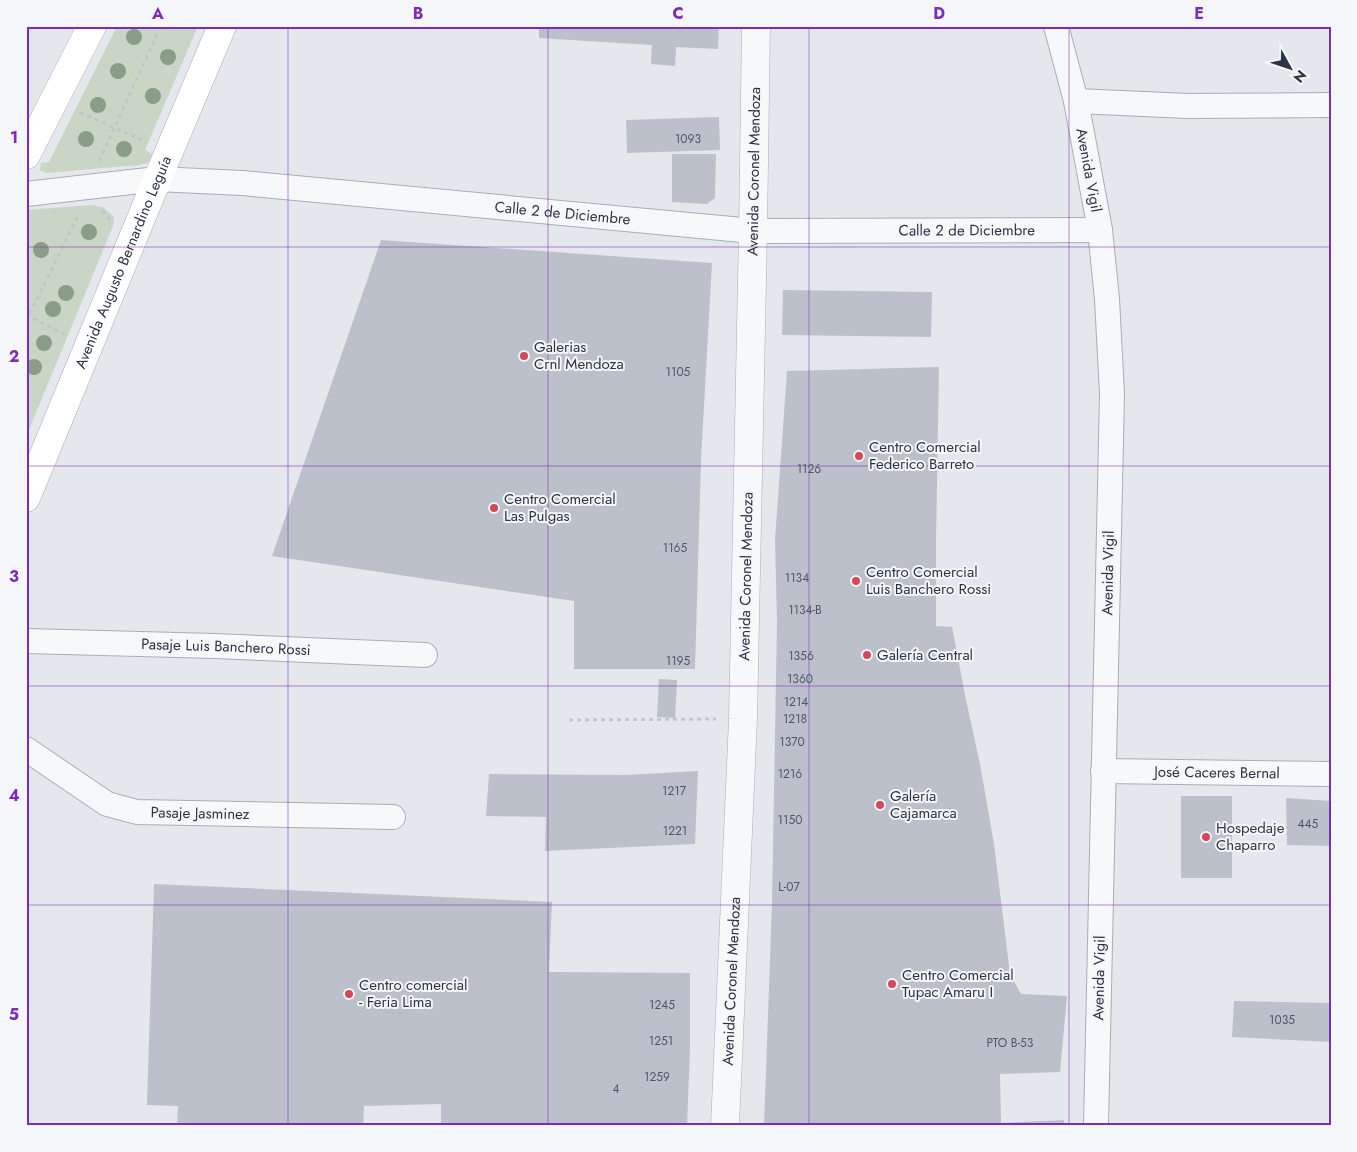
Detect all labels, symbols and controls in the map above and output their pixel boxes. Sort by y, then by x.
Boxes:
text: A [151,2,164,25]
text: B [413,2,423,25]
text: C [672,2,684,25]
text: D [933,2,945,25]
text: E [1194,2,1204,25]
north arrow [1264,42,1314,92]
text: N [1289,66,1311,87]
street label: Avenida Coronel Mendoza [741,87,766,256]
text: 1 [10,126,18,149]
street label: Avenida Vigil [1070,126,1107,214]
house number: 1093 [675,130,701,148]
street label: Avenida Augusto Bernardino Leguía [69,152,177,372]
street label: Calle 2 de Diciembre [494,196,632,230]
street label: Calle 2 de Diciembre [899,219,1035,242]
place label: Galerias Crnl Mendoza [534,336,624,375]
text: 2 [9,345,19,368]
marker: Galerias Crnl Mendoza [518,350,530,362]
house number: 1105 [666,363,691,381]
place label: Centro Comercial Federico Barreto [869,436,981,475]
marker: Centro Comercial Federico Barreto [853,450,865,462]
house number: 1126 [797,460,821,478]
place label: Centro Comercial Las Pulgas [504,488,616,527]
street label: Avenida Coronel Mendoza [733,492,759,661]
marker: Centro Comercial Las Pulgas [488,502,500,514]
street label: Avenida Vigil [1096,530,1120,616]
house number: 1165 [663,539,687,557]
place label: Centro Comercial Luis Banchero Rossi [866,561,991,600]
text: 3 [9,565,19,588]
house number: 1134 [785,569,809,587]
marker: Centro Comercial Luis Banchero Rossi [850,575,862,587]
house number: 1134-B [788,601,822,619]
street label: Pasaje Luis Banchero Rossi [141,633,311,661]
place label: Galería Central [877,644,973,666]
house number: 1356 [788,647,814,665]
marker: Galería Central [861,649,873,661]
house number: 1195 [666,652,690,670]
house number: 1360 [787,670,813,688]
house number: 1214 [784,693,808,711]
house number: 1218 [783,710,807,728]
house number: 1370 [779,733,805,751]
street label: José Caceres Bernal [1152,761,1280,784]
house number: 1216 [778,765,802,783]
house number: 1217 [662,782,687,800]
text: 4 [8,784,20,807]
place label: Galería Cajamarca [890,785,957,824]
marker: Galería Cajamarca [874,799,886,811]
street label: Pasaje Jasminez [150,801,250,825]
house number: 1150 [778,811,802,829]
house number: 445 [1298,815,1319,833]
place label: Hospedaje Chaparro [1216,817,1285,856]
house number: 1221 [663,822,687,840]
marker: Hospedaje Chaparro [1200,831,1212,843]
house number: L-07 [778,878,800,896]
street label: Avenida Coronel Mendoza [717,896,746,1066]
street label: Avenida Vigil [1087,935,1111,1021]
place label: Centro Comercial Tupac Amaru I [902,964,1014,1003]
place label: Centro comercial - Feria Lima [359,974,468,1013]
marker: Centro Comercial Tupac Amaru I [886,978,898,990]
marker: Centro comercial - Feria Lima [343,988,355,1000]
house number: 1245 [649,996,675,1014]
text: 5 [9,1003,19,1026]
house number: 1035 [1269,1011,1295,1029]
house number: 1251 [649,1032,673,1050]
house number: PTO B-53 [987,1034,1034,1052]
house number: 1259 [644,1068,670,1086]
house number: 4 [613,1080,620,1098]

